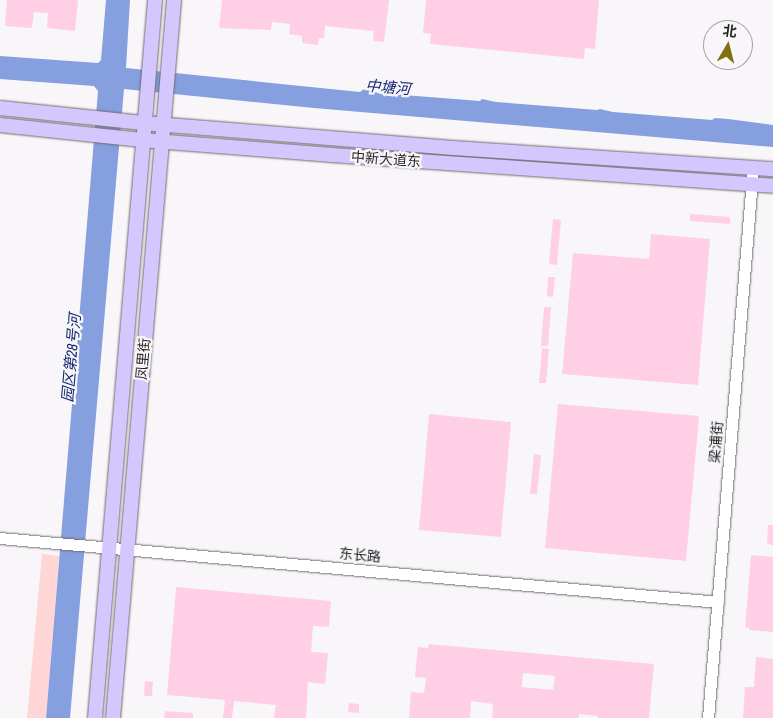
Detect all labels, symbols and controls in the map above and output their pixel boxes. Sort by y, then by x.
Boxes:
north arrow [703,20,753,70]
text: 北 [722,21,738,41]
water label: 中塘河 [365,76,411,98]
street label: 中新大道东 [350,148,422,170]
water label: 园区第28号河 [58,313,84,403]
street label: 凤里街 [133,337,153,381]
street label: 梁浦街 [706,420,726,464]
street label: 东长路 [338,545,382,565]

